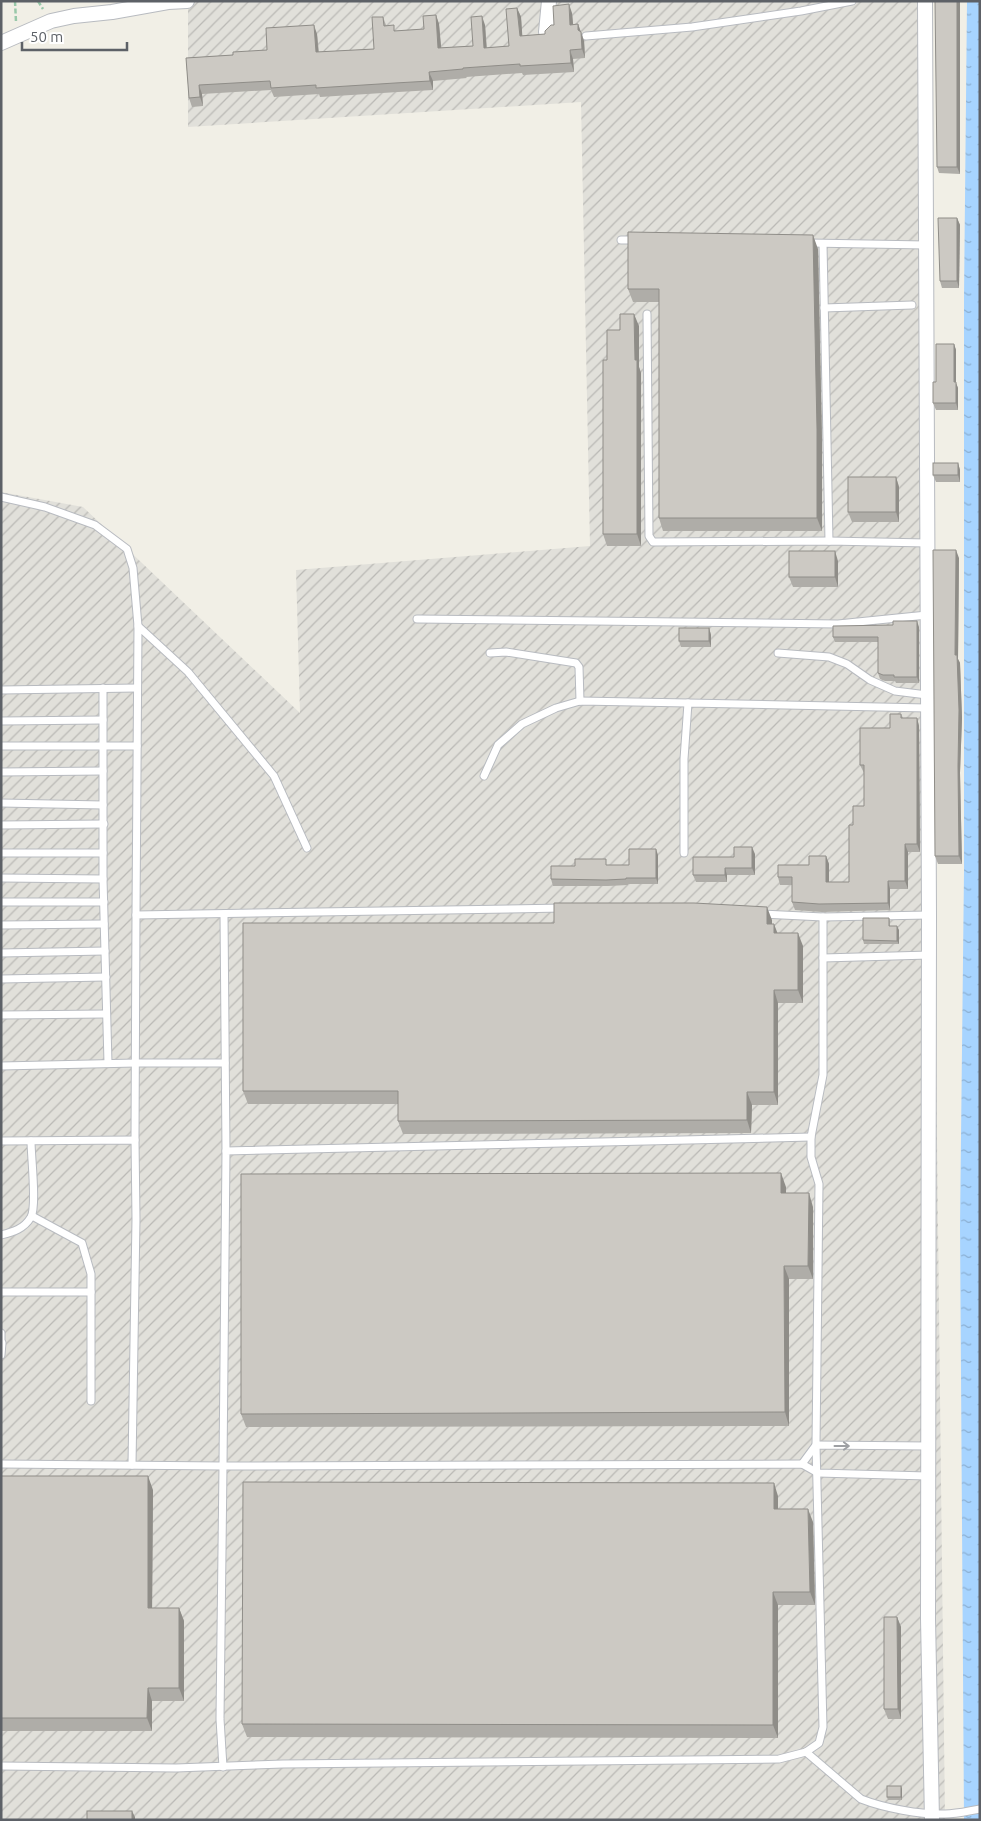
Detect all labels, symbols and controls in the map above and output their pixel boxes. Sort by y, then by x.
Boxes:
scale bar [22,20,128,52]
text: 50 m [30,28,63,45]
one-way arrow [834,1441,850,1450]

